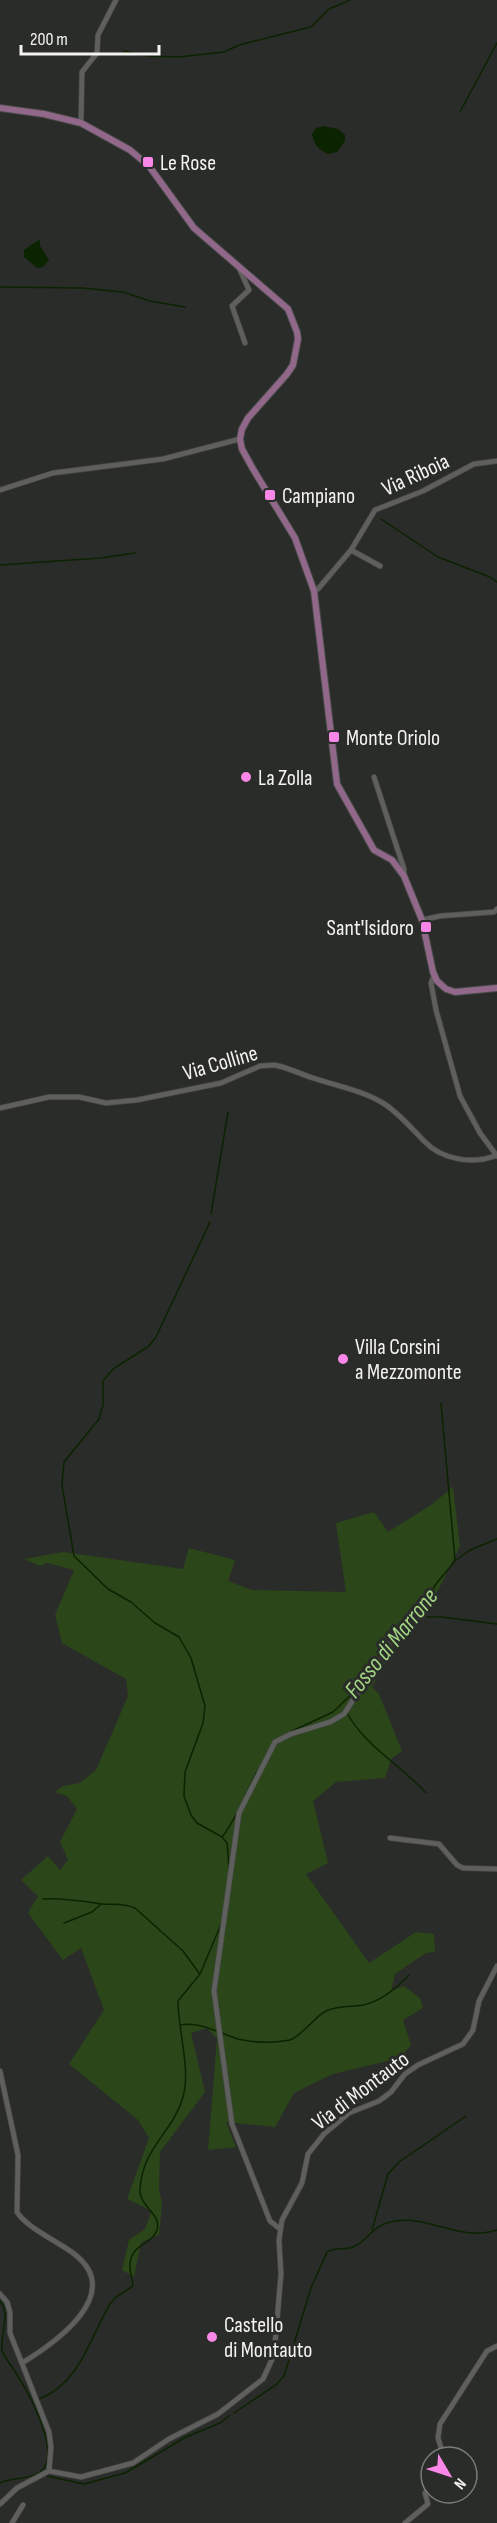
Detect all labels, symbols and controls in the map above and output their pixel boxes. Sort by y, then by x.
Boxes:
scale bar [21,18,159,56]
text: 200 m [30,29,68,50]
place label: Le Rose [160,150,216,177]
marker: Le Rose [141,155,155,169]
street label: Via Riboia [378,448,454,503]
place label: Campiano [282,483,355,510]
marker: Campiano [263,488,277,502]
place label: Monte Oriolo [346,725,440,752]
marker: Monte Oriolo [327,730,341,744]
place label: La Zolla [258,765,313,792]
marker: La Zolla [239,770,253,784]
place label: Sant'Isidoro [327,915,414,942]
marker: Sant'Isidoro [419,920,433,934]
street label: Via Colline [180,1040,261,1087]
place label: Villa Corsini a Mezzomonte [355,1334,462,1386]
marker: Villa Corsini a Mezzomonte [336,1352,350,1366]
water label: Fosso di Marrone [338,1583,444,1704]
street label: Via di Montauto [307,2046,415,2136]
place label: Castello di Montauto [224,2312,312,2364]
marker: Castello di Montauto [205,2330,219,2344]
north arrow [419,2445,479,2505]
text: N [449,2474,470,2493]

